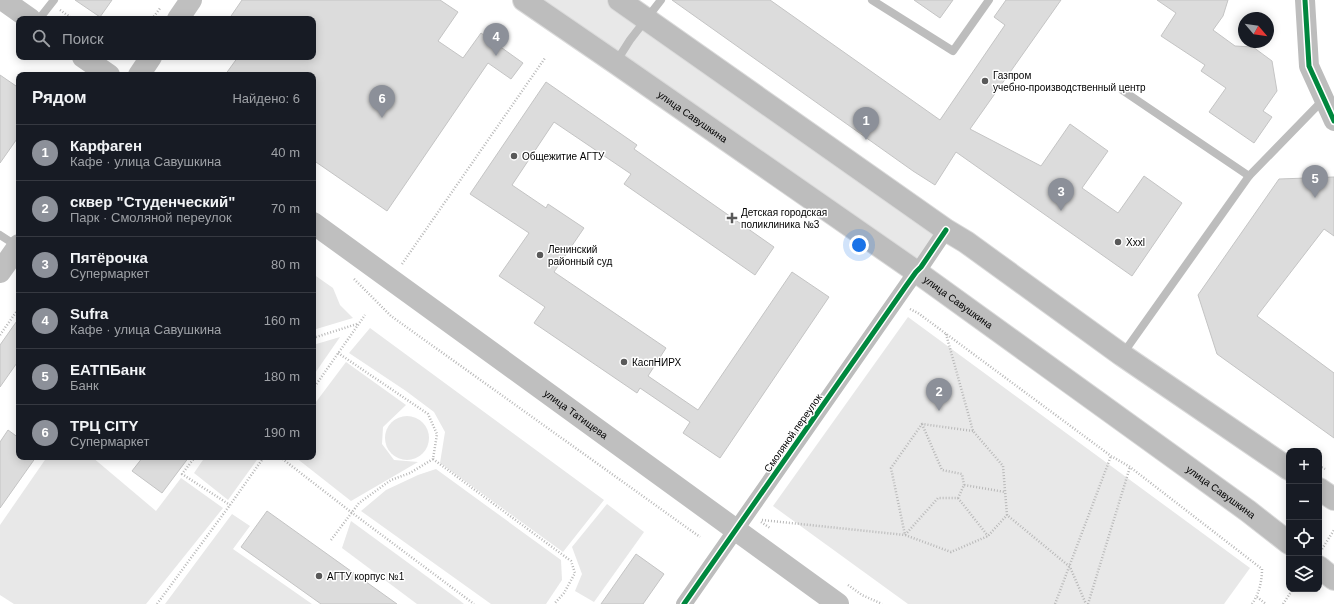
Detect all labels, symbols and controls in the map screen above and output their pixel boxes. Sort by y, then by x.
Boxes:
north arrow [1238,12,1274,48]
search box [16,16,316,60]
pin: 4 [483,23,509,56]
icon: search [30,27,52,49]
text: Поиск [62,30,104,47]
place label: Газпром учебно-производственный центр [993,70,1146,93]
marker: Газпром учебно-производственный центр [980,76,990,86]
pin: 6 [369,85,395,118]
text: Рядом [32,88,87,107]
street label: улица Савушкина [656,88,730,145]
text: Найдено: 6 [232,91,300,106]
pin: 1 [853,107,879,140]
text: Карфаген [70,137,142,154]
text: 1 [41,145,49,160]
text: 40 m [271,145,300,160]
marker: Общежитие АГТУ [509,151,519,161]
place label: Общежитие АГТУ [522,151,605,162]
text: Кафе · улица Савушкина [70,154,221,169]
pin: 5 [1302,165,1328,198]
pin: 3 [1048,178,1074,211]
text: сквер "Студенческий" [70,193,235,210]
text: 2 [41,201,49,216]
text: 70 m [271,201,300,216]
place label: Детская городская поликлиника №3 [741,207,827,230]
text: Парк · Смоляной переулок [70,210,232,225]
marker: Детская городская поликлиника №3 [726,212,738,224]
your location [849,235,869,255]
marker: Xxxl [1113,237,1123,247]
place label: Xxxl [1126,237,1145,248]
place label: Ленинский районный суд [548,244,613,267]
text: Пятёрочка [70,249,148,266]
marker: Ленинский районный суд [535,250,545,260]
text: 3 [41,257,49,272]
text: 80 m [271,257,300,272]
text: Супермаркет [70,266,149,281]
street label: улица Савушкина [922,273,995,331]
text: Sufra [70,305,108,322]
text: 4 [41,313,49,328]
text: 160 m [264,313,300,328]
text: Кафе · улица Савушкина [70,322,221,337]
marker: КаспНИРХ [619,357,629,367]
place label: КаспНИРХ [632,357,681,368]
text: ЕАТПБанк [70,361,146,378]
text: 5 [41,369,49,384]
text: 180 m [264,369,300,384]
text: Банк [70,378,99,393]
pin: 2 [926,378,952,411]
street label: улица Татищева [542,387,610,441]
street label: Смоляной переулок [762,391,824,474]
text: ТРЦ CITY [70,417,138,434]
text: 6 [41,425,49,440]
text: 190 m [264,425,300,440]
text: Супермаркет [70,434,149,449]
map controls [1286,448,1322,592]
button: + [1286,448,1322,484]
street label: улица Савушкина [1184,463,1258,521]
button: − [1286,484,1322,520]
button: locate [1286,520,1322,556]
button: layers [1286,556,1322,592]
marker: АГТУ корпус №1 [314,571,324,581]
place label: АГТУ корпус №1 [327,571,405,582]

